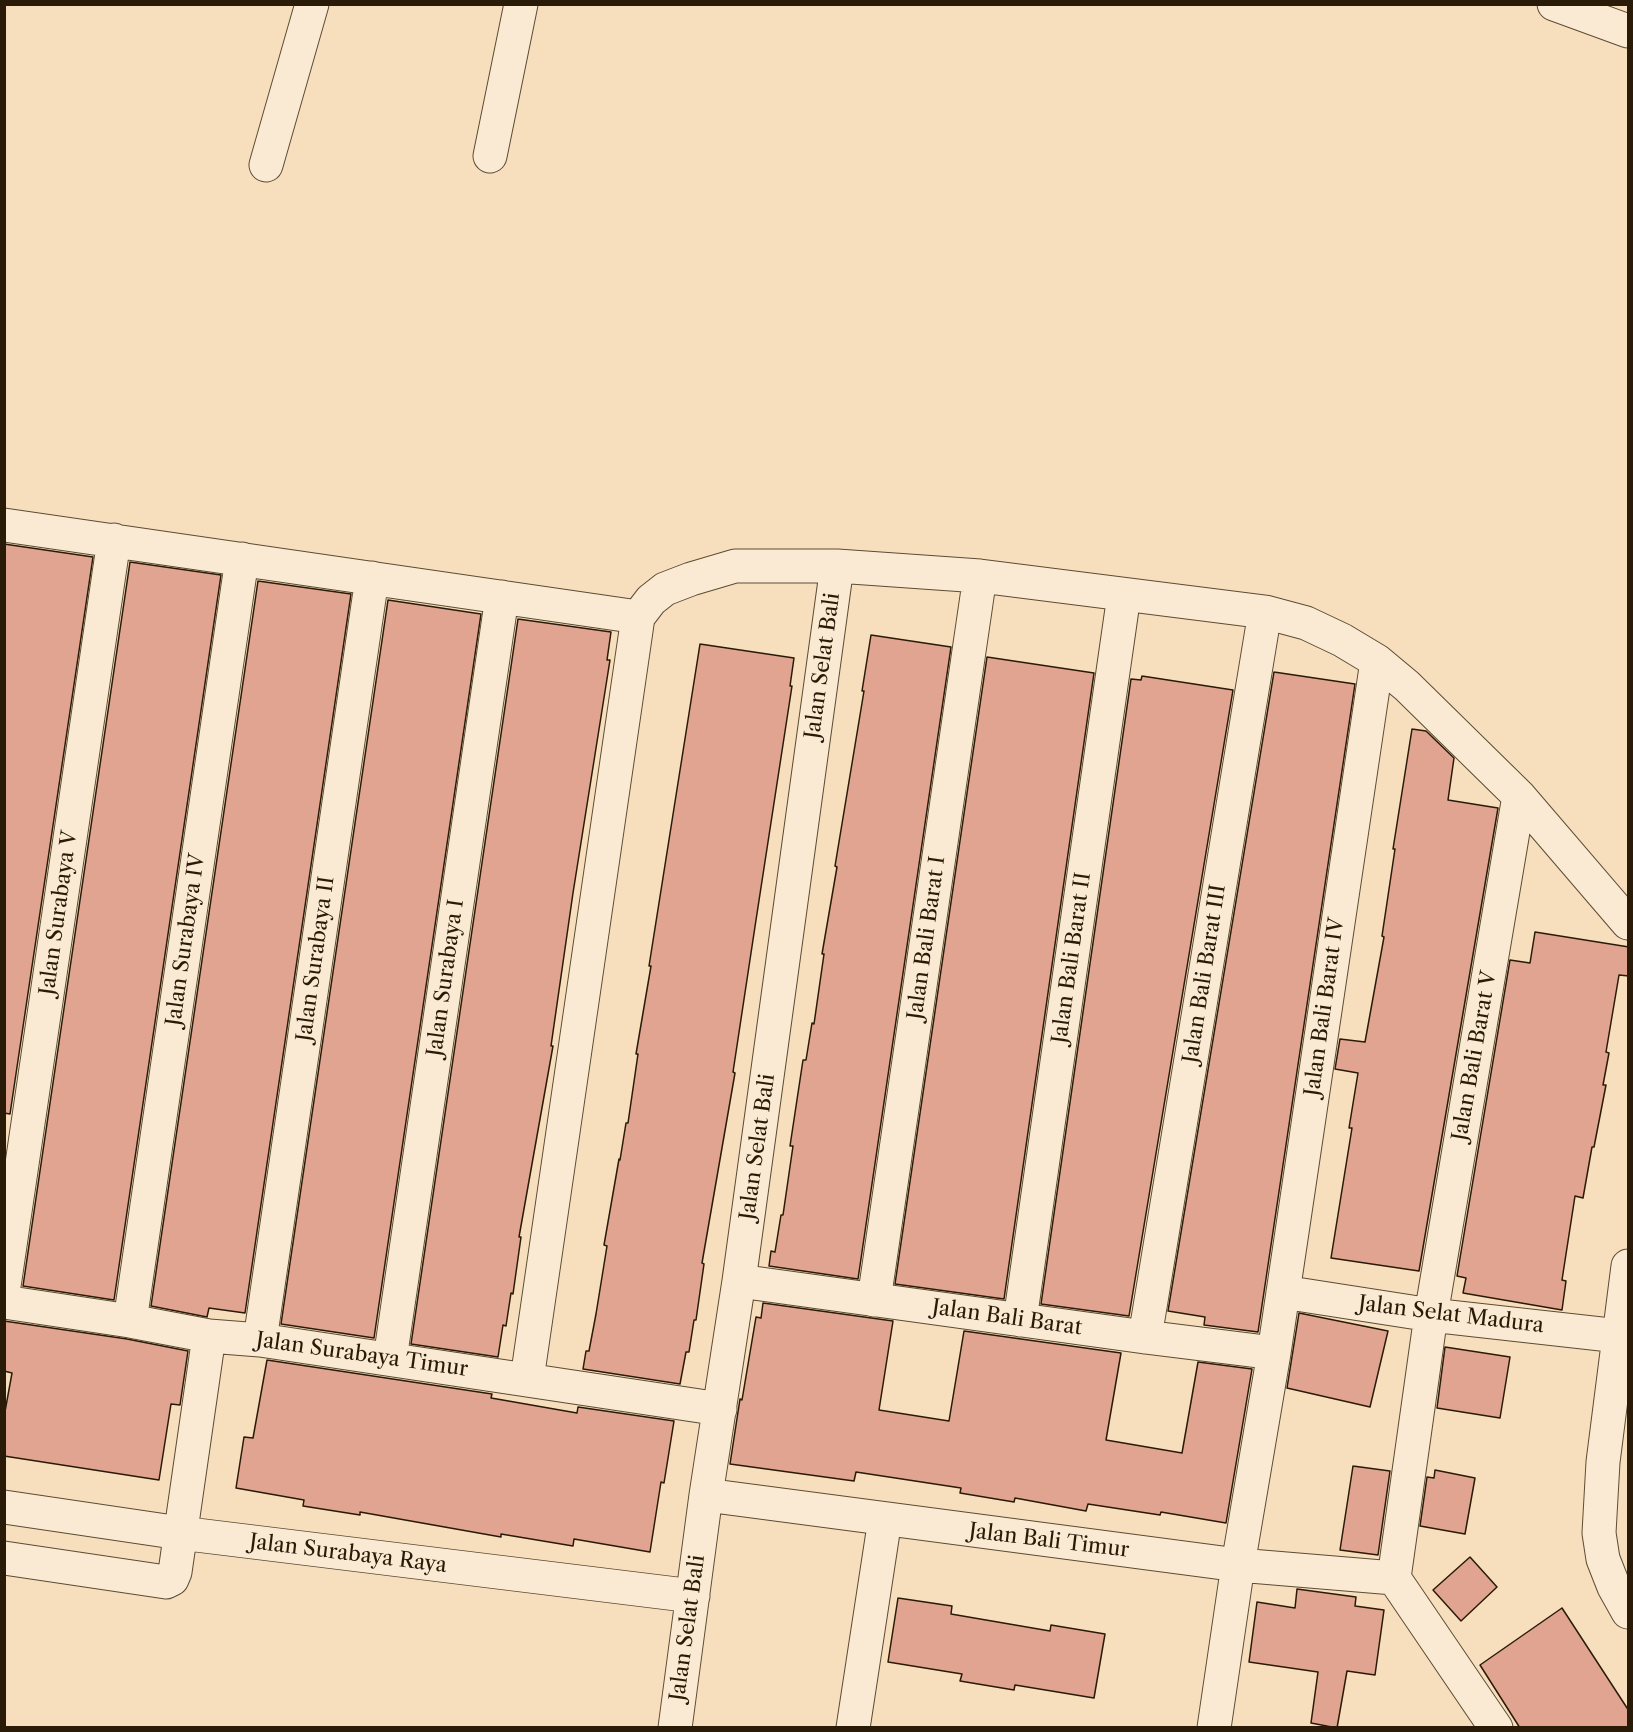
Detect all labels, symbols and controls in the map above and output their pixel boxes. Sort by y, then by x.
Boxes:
street label: Jalan Selat Bali [800,591,846,741]
street label: Jalan Surabaya V [35,829,83,997]
street label: Jalan Surabaya IV [161,852,211,1028]
street label: Jalan Bali Barat I [903,855,951,1021]
street label: Jalan Bali Barat II [1048,871,1096,1045]
street label: Jalan Surabaya II [292,875,340,1043]
street label: Jalan Bali Barat III [1178,883,1232,1065]
street label: Jalan Surabaya I [422,898,470,1058]
street label: Jalan Bali Barat IV [1300,916,1350,1098]
street label: Jalan Bali Barat V [1448,969,1502,1143]
street label: Jalan Selat Bali [735,1072,781,1222]
street label: Jalan Selat Madura [1357,1291,1545,1339]
street label: Jalan Bali Barat [930,1295,1084,1341]
street label: Jalan Surabaya Timur [254,1328,470,1382]
street label: Jalan Bali Timur [967,1519,1131,1563]
street label: Jalan Surabaya Raya [248,1529,448,1579]
street label: Jalan Selat Bali [665,1553,711,1703]

